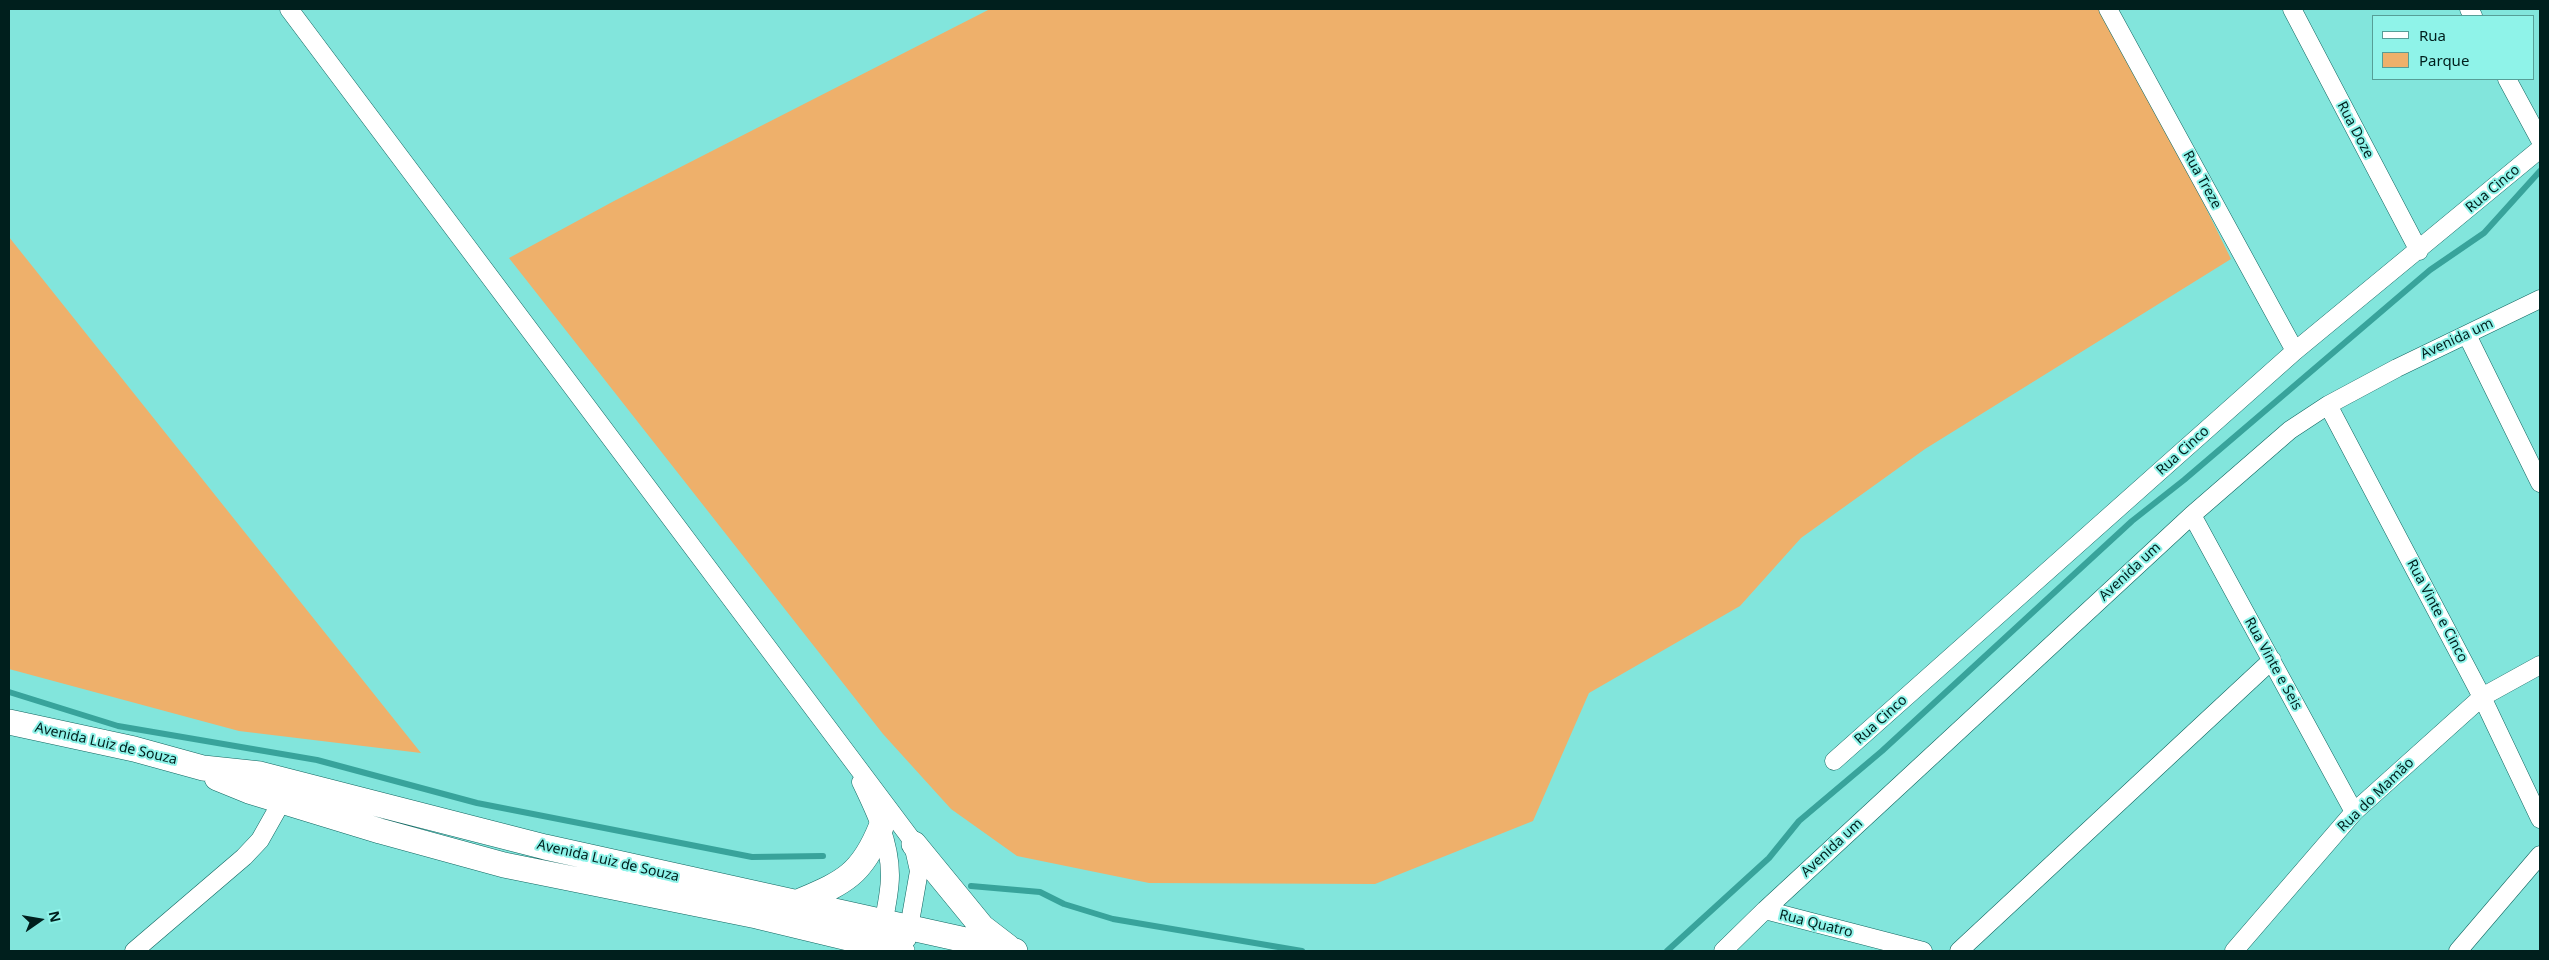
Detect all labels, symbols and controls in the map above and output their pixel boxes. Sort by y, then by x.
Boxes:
legend [2372,15,2534,80]
text: Rua [2419,25,2446,45]
text: Parque [2419,50,2469,70]
street label: Rua Doze [2333,99,2377,161]
street label: Rua Treze [2179,148,2225,212]
street label: Rua Cinco [2463,162,2523,216]
street label: Avenida um [2418,315,2496,363]
street label: Rua Cinco [2153,423,2213,479]
street label: Avenida um [2096,539,2164,605]
street label: Rua Vinte e Cinco [2403,557,2471,665]
street label: Rua Vinte e Seis [2241,615,2305,713]
street label: Rua Cinco [1851,692,1911,748]
street label: Avenida Luiz de Souza [33,719,179,769]
street label: Rua do Mamão [2334,754,2418,836]
street label: Avenida um [1798,815,1866,881]
street label: Avenida Luiz de Souza [535,836,681,886]
north arrow [15,895,65,945]
street label: Rua Quatro [1777,907,1855,941]
text: N [45,909,66,924]

